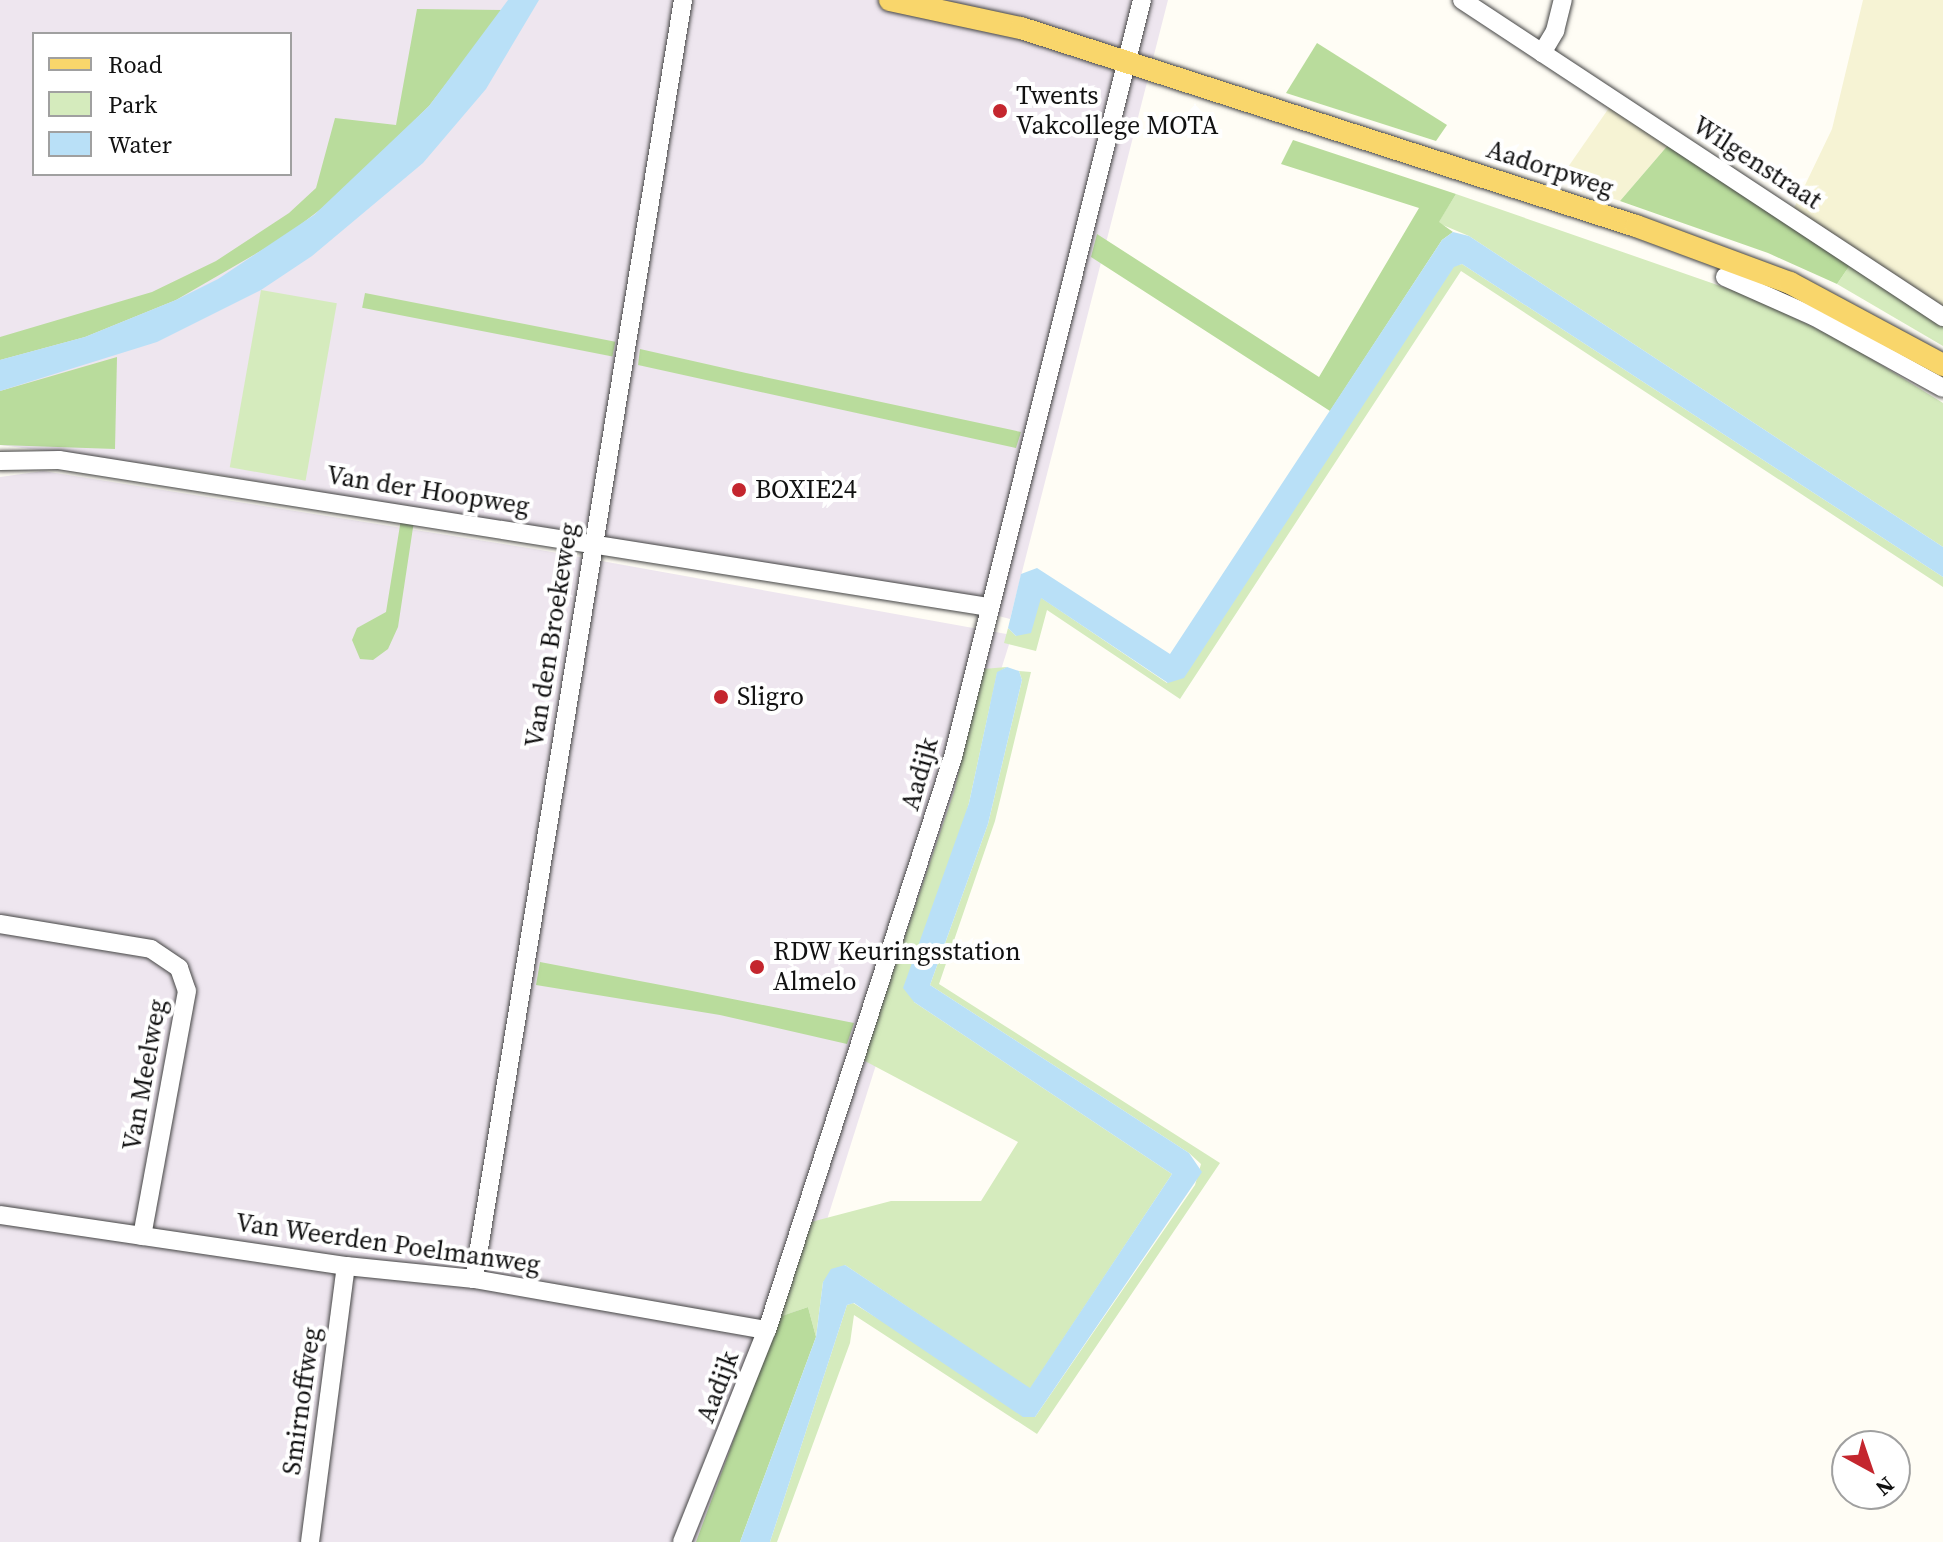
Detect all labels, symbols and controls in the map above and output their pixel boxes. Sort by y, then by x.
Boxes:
legend [32,32,292,176]
text: Road [108,48,162,81]
place label: Twents Vakcollege MOTA [1016,80,1218,142]
text: Park [108,88,157,121]
marker: Twents Vakcollege MOTA [991,102,1009,120]
street label: Wilgenstraat [1687,110,1827,216]
text: Water [108,128,172,161]
street label: Aadorpweg [1483,134,1617,204]
street label: Van der Hoopweg [324,460,532,522]
place label: BOXIE24 [755,474,857,506]
marker: BOXIE24 [730,481,748,499]
street label: Van den Broekeweg [519,520,585,750]
place label: Sligro [737,681,804,713]
marker: Sligro [712,688,730,706]
street label: Aadijk [895,734,945,814]
place label: RDW Keuringsstation Almelo [773,936,1022,998]
marker: RDW Keuringsstation Almelo [748,958,766,976]
street label: Van Meelweg [116,997,174,1153]
street label: Van Weerden Poelmanweg [233,1207,543,1281]
street label: Smirnoffweg [276,1325,328,1477]
street label: Aadijk [690,1347,746,1427]
north arrow [1831,1430,1911,1510]
text: N [1869,1470,1901,1503]

